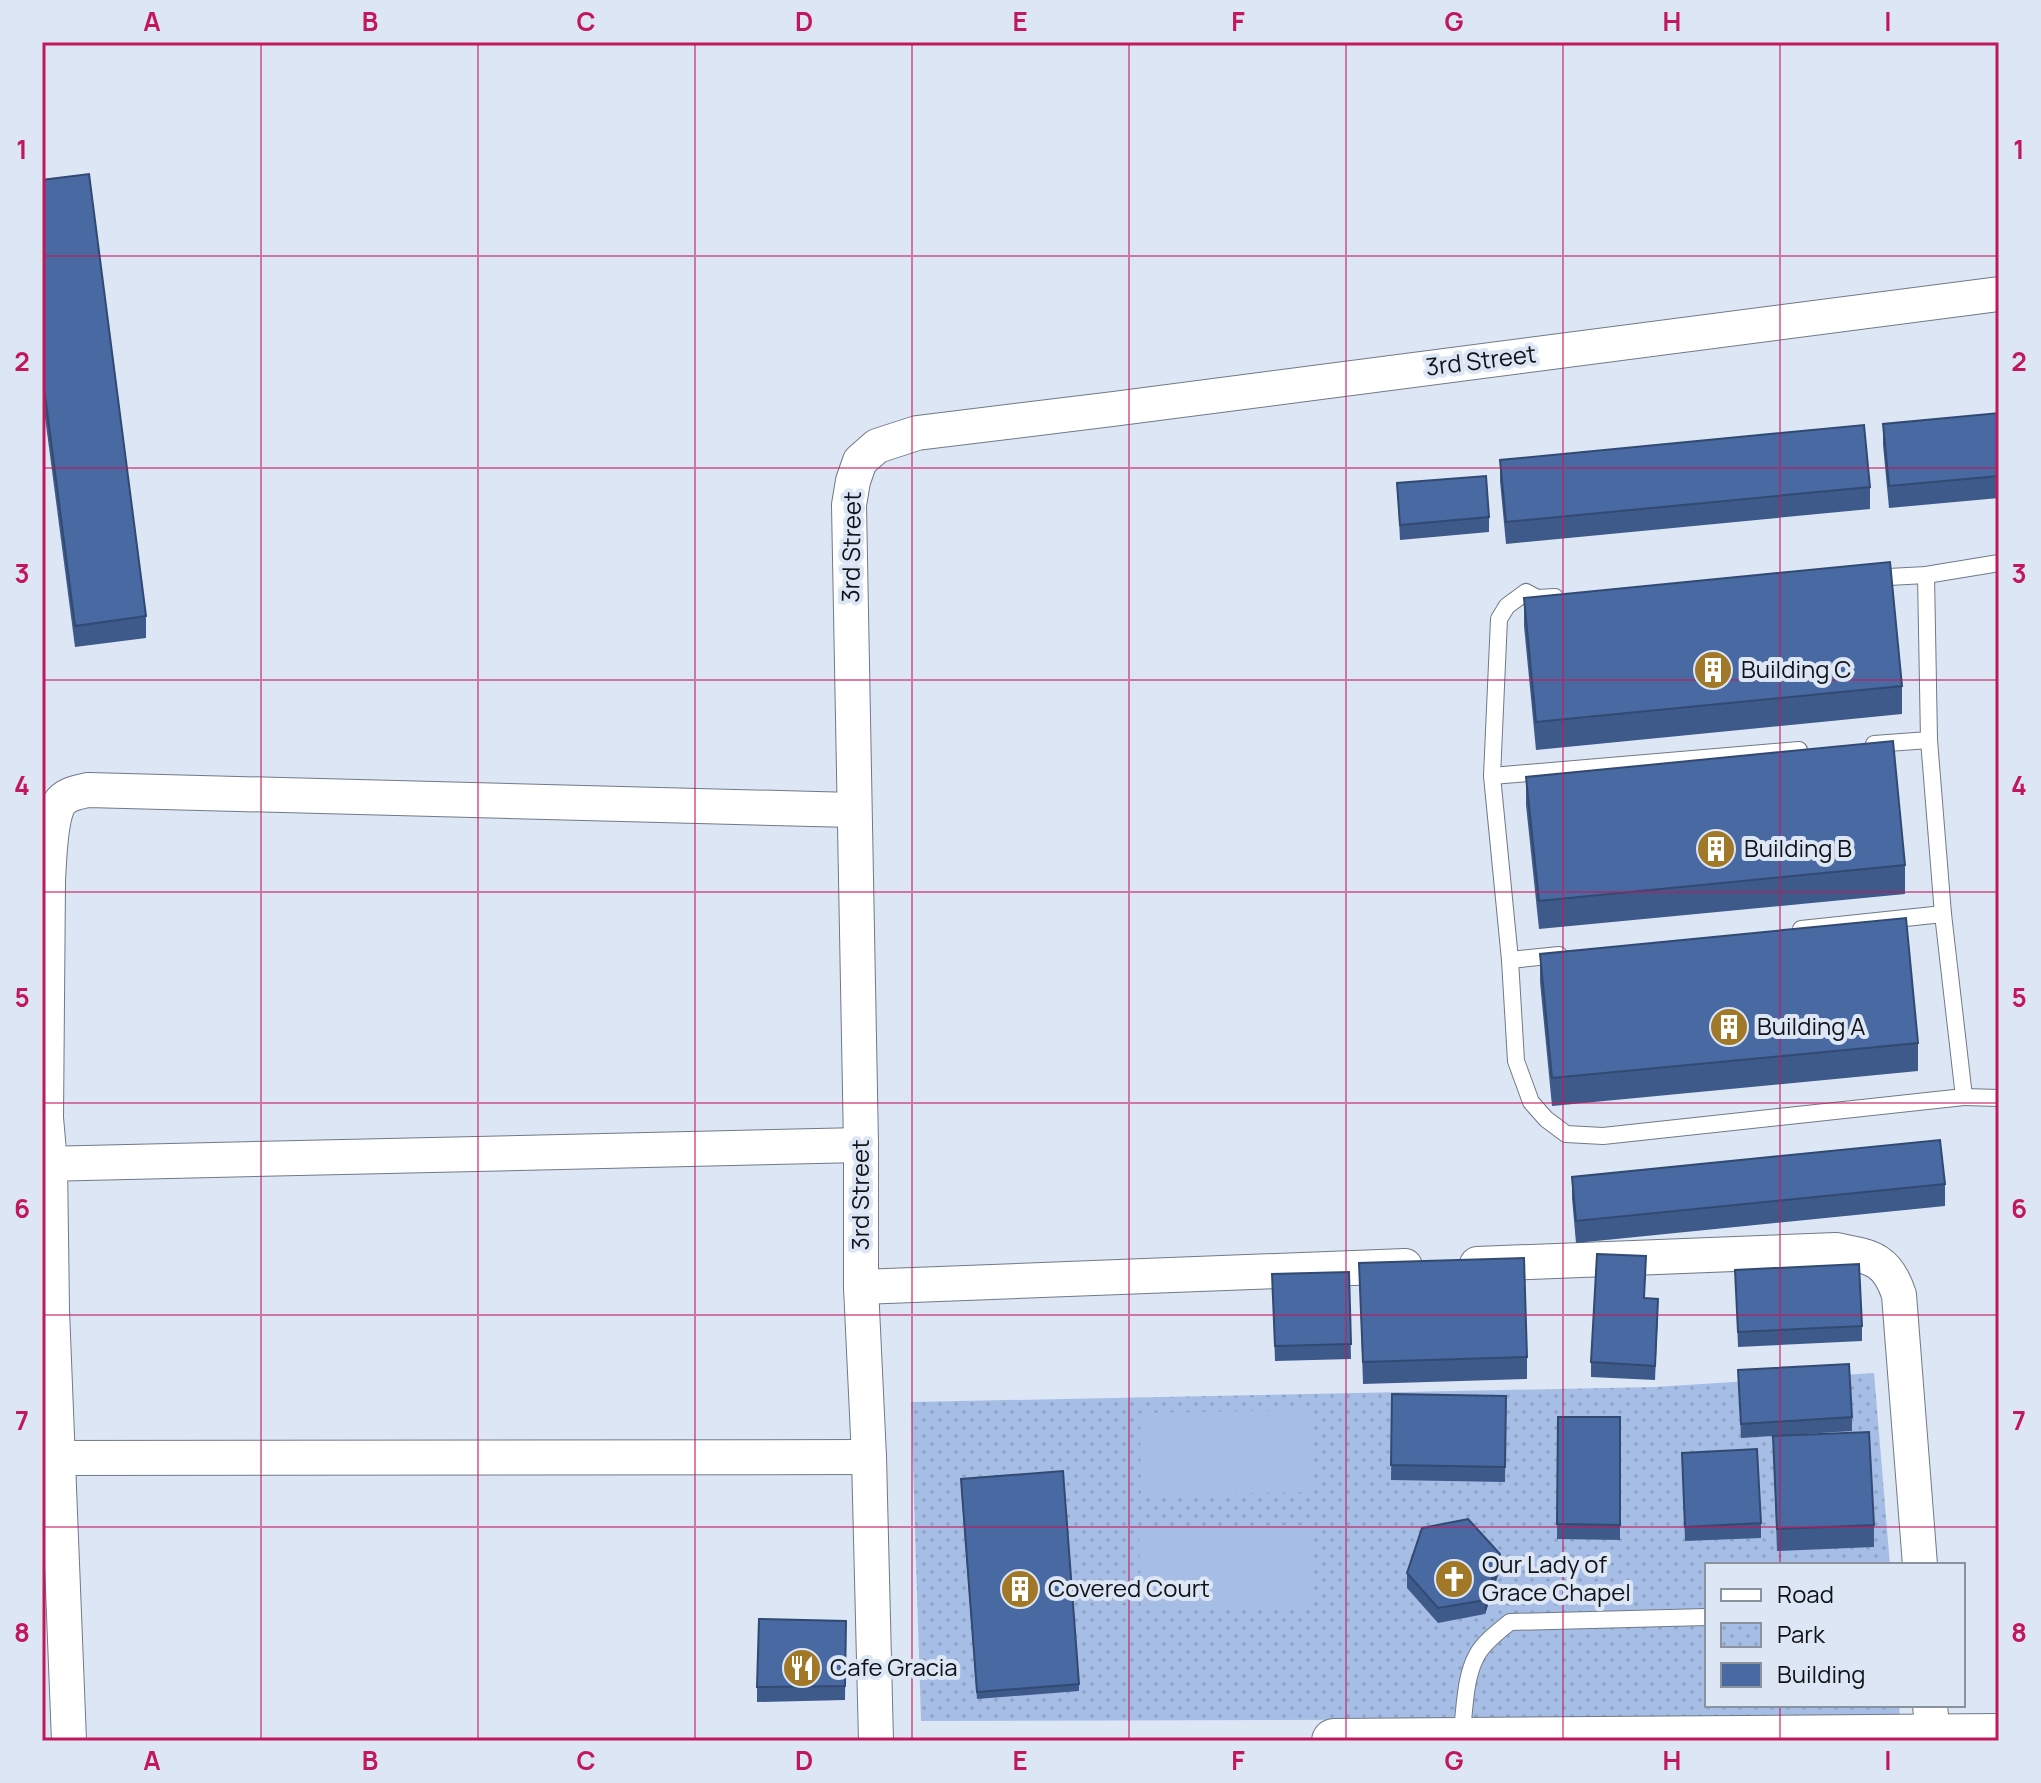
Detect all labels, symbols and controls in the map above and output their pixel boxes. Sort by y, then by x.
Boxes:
text: A [143,3,161,39]
text: B [362,3,378,39]
text: C [576,3,596,39]
text: D [795,3,813,39]
text: E [1012,3,1028,39]
text: F [1231,3,1245,39]
text: G [1444,3,1464,39]
text: H [1663,3,1681,39]
text: I [1884,3,1892,39]
text: 1 [16,131,28,167]
text: 1 [2013,131,2025,167]
street label: 3rd Street [1424,336,1538,383]
text: 2 [14,343,30,379]
text: 2 [2011,343,2027,379]
street label: 3rd Street [833,491,868,603]
text: 3 [14,555,30,591]
text: 3 [2011,555,2027,591]
building icon: Building C [1692,649,1734,691]
place label: Building C [1741,652,1851,685]
text: 4 [14,767,30,803]
text: 4 [2011,767,2027,803]
building icon: Building B [1695,828,1737,870]
place label: Building B [1744,831,1852,864]
text: 5 [14,979,30,1015]
text: 5 [2011,979,2027,1015]
building icon: Building A [1708,1006,1750,1048]
place label: Building A [1757,1009,1865,1042]
street label: 3rd Street [843,1139,876,1251]
text: 6 [14,1190,30,1226]
text: 6 [2011,1190,2027,1226]
text: 7 [15,1402,29,1438]
text: 7 [2012,1402,2026,1438]
place label: Our Lady of Grace Chapel [1482,1547,1631,1608]
church icon: Our Lady of Grace Chapel [1433,1558,1475,1600]
legend [1705,1563,1965,1707]
building icon: Covered Court [999,1568,1041,1610]
place label: Covered Court [1048,1571,1210,1604]
text: Road [1777,1577,1834,1610]
text: 8 [14,1614,30,1650]
text: 8 [2011,1614,2027,1650]
text: Park [1777,1617,1826,1650]
restaurant icon: Cafe Gracia [781,1647,823,1689]
place label: Cafe Gracia [830,1650,958,1683]
text: Building [1777,1657,1865,1690]
text: A [143,1742,161,1778]
text: B [362,1742,378,1778]
text: C [576,1742,596,1778]
text: D [795,1742,813,1778]
text: E [1012,1742,1028,1778]
text: F [1231,1742,1245,1778]
text: G [1444,1742,1464,1778]
text: H [1663,1742,1681,1778]
text: I [1884,1742,1892,1778]

